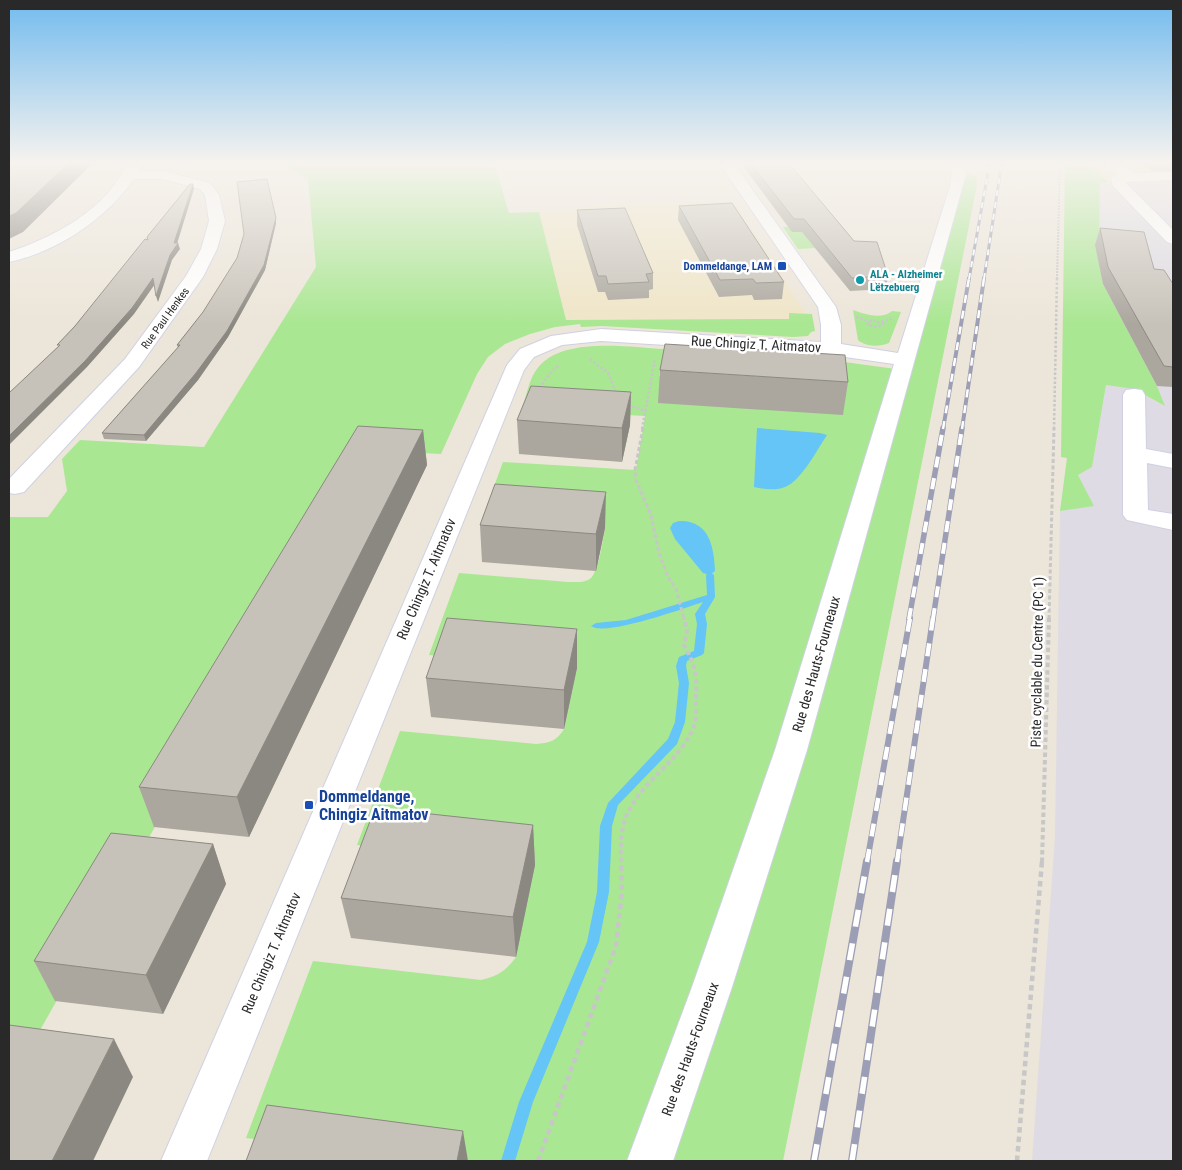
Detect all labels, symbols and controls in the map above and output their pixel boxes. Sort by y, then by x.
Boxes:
place label: Dommeldange, LAM [684,260,772,273]
marker: Dommeldange, LAM [776,260,788,272]
place label: ALA - Alzheimer Lëtzebuerg [870,268,943,294]
marker: ALA - Alzheimer Lëtzebuerg [854,274,866,286]
street label: Rue Paul Henkes [139,285,192,352]
street label: Rue Chingiz T. Aitmatov [691,333,821,355]
street label: Rue Chingiz T. Aitmatov [393,516,459,642]
street label: Piste cyclable du Centre (PC 1) [1028,577,1047,747]
street label: Rue des Hauts-Fourneaux [789,594,843,734]
place label: Dommeldange, Chingiz Aitmatov [319,787,429,824]
marker: Dommeldange, Chingiz Aitmatov [303,799,315,811]
street label: Rue Chingiz T. Aitmatov [238,890,304,1016]
street label: Rue des Hauts-Fourneaux [658,980,722,1118]

